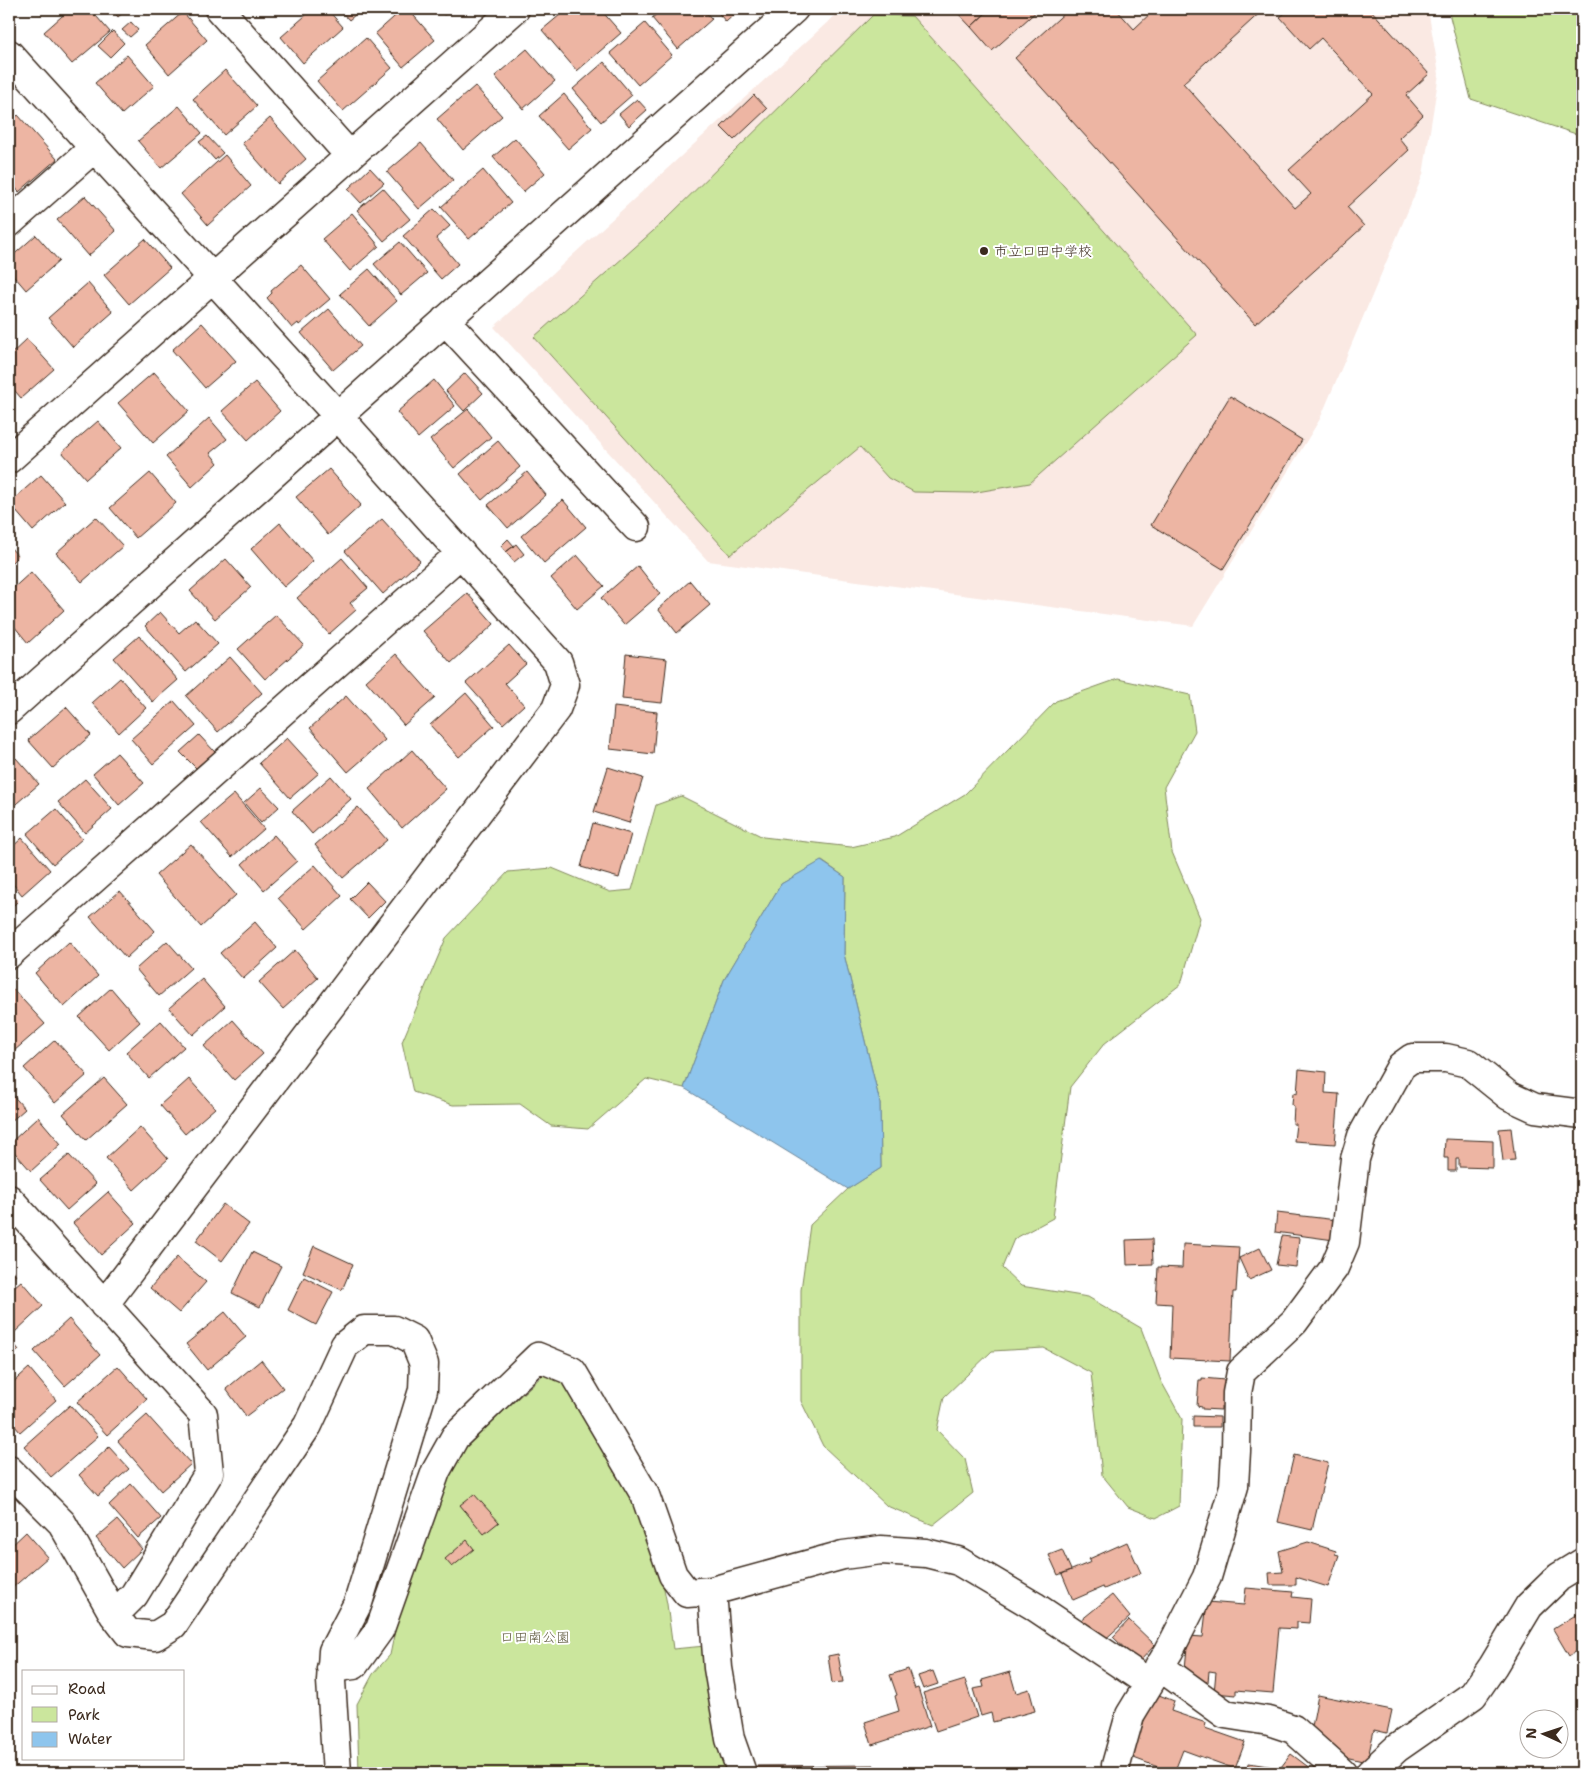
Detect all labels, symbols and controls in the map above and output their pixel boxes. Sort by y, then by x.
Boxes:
place label: 市立口田中学校 [994,242,1092,260]
marker: 市立口田中学校 [978,245,990,257]
park label: 口田南公園 [500,1628,570,1646]
legend [22,1670,185,1760]
text: Road [68,1679,106,1699]
text: Park [68,1705,100,1725]
north arrow [1518,1710,1568,1760]
text: N [1522,1727,1540,1739]
text: Water [68,1729,112,1749]

